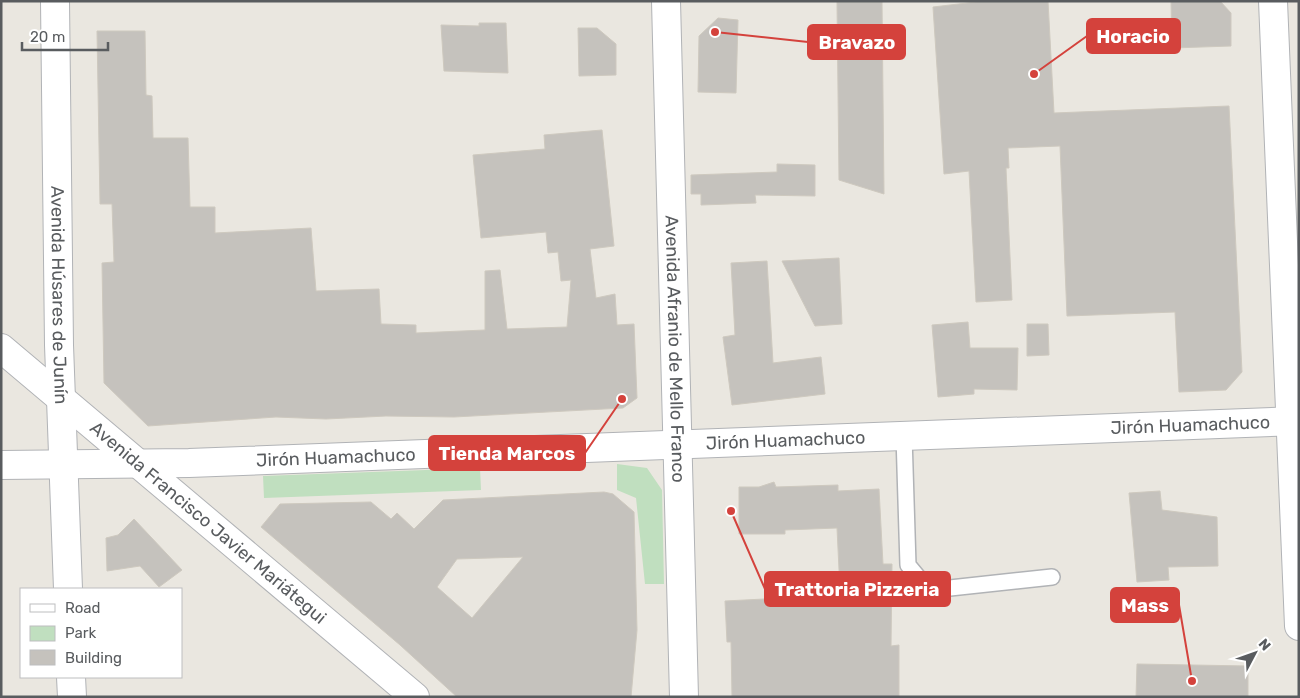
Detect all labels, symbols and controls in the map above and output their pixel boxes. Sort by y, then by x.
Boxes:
callout: Horacio [1087,19,1180,53]
scale bar [22,20,109,52]
callout: Bravazo [808,25,905,59]
text: Horacio [1096,25,1170,48]
text: 20 m [30,28,65,46]
text: Bravazo [819,31,895,54]
street label: Avenida Húsares de Junín [46,186,72,405]
street label: Avenida Afranio de Mello Franco [661,215,689,483]
street label: Jirón Huamachuco [1110,411,1271,439]
street label: Avenida Francisco Javier Mariátegui [85,417,331,629]
street label: Jirón Huamachuco [705,426,866,454]
callout: Tienda Marcos [429,436,585,470]
text: Tienda Marcos [439,442,575,465]
street label: Jirón Huamachuco [256,443,416,471]
callout: Trattoria Pizzeria [765,572,950,606]
text: Trattoria Pizzeria [775,578,940,601]
legend [20,588,182,678]
callout: Mass [1111,588,1179,622]
text: Mass [1121,594,1169,617]
text: Road [65,599,101,617]
text: Park [65,624,96,642]
north arrow [1230,628,1280,678]
text: N [1255,635,1274,654]
text: Building [65,649,122,667]

